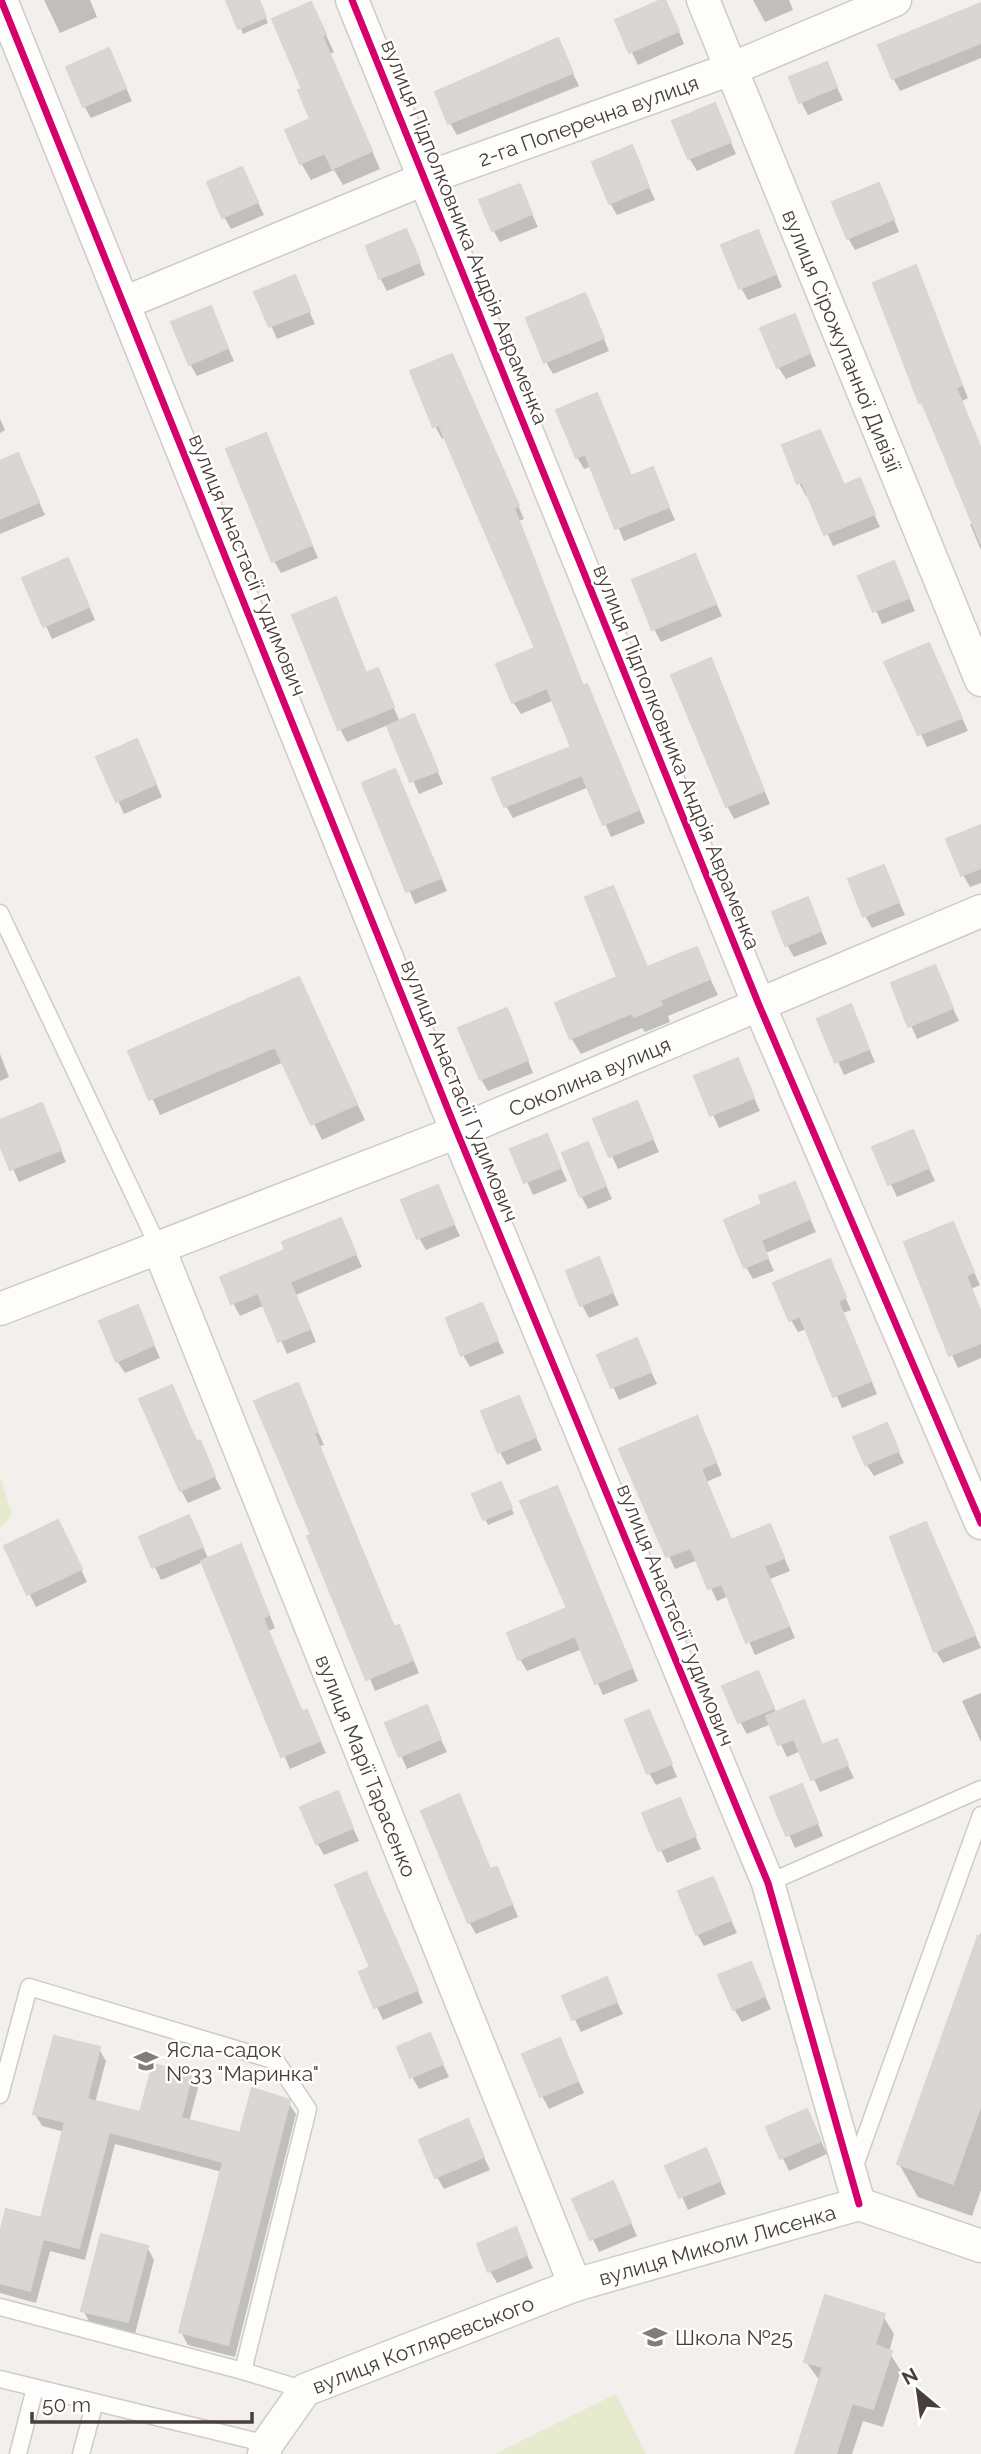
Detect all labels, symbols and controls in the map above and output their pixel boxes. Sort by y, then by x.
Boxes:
street label: вулиця Підполковника Андрія Авраменка [376,36,554,428]
street label: 2-га Поперечна вулиця [475,69,702,171]
street label: вулиця Сірожупанної Дивізії [777,206,907,476]
street label: вулиця Анастасії Гудимович [184,430,312,700]
street label: вулиця Підполковника Андрія Авраменка [588,561,766,953]
street label: вулиця Анастасії Гудимович [396,956,524,1226]
street label: Соколина вулиця [505,1031,674,1121]
street label: вулиця Анастасії Гудимович [612,1480,740,1750]
street label: вулиця Марії Тарасенко [311,1651,422,1881]
place label: Ясла-садок №33 "Маринка" [166,2037,319,2086]
school or university icon: Ясла-садок №33 "Маринка" [132,2047,160,2075]
street label: вулиця Миколи Лисенка [596,2199,838,2290]
street label: вулиця Котляревського [309,2290,537,2399]
school or university icon: Школа №25 [641,2323,669,2351]
place label: Школа №25 [675,2325,793,2350]
north arrow [883,2356,953,2426]
text: N [898,2363,921,2389]
scale bar [32,2380,252,2424]
text: 50 m [42,2392,91,2417]

